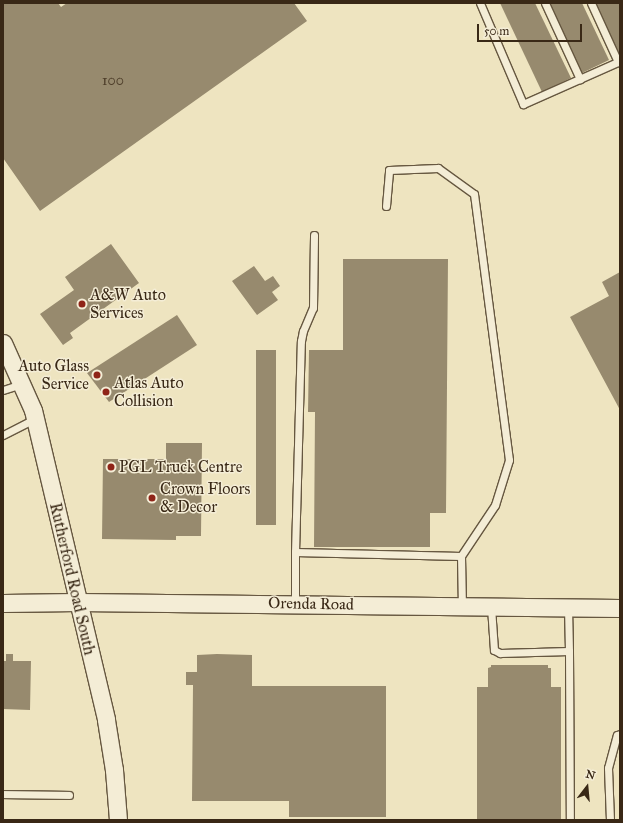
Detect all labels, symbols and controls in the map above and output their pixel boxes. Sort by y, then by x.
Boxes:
scale bar [479,16,584,42]
text: 50 m [484,24,509,38]
house number: 100 [102,73,124,89]
place label: A&W Auto Services [90,285,166,323]
marker: A&W Auto Services [77,299,87,309]
place label: Auto Glass Service [18,356,89,394]
marker: Auto Glass Service [92,370,102,380]
place label: Atlas Auto Collision [114,373,184,411]
marker: Atlas Auto Collision [101,387,111,397]
place label: PGL Truck Centre [119,457,242,477]
marker: PGL Truck Centre [106,462,116,472]
place label: Crown Floors & Decor [160,479,250,517]
marker: Crown Floors & Decor [147,493,157,503]
street label: Rutherford Road South [45,501,99,657]
street label: Orenda Road [268,594,354,614]
north arrow [567,767,607,807]
text: N [584,767,597,783]

